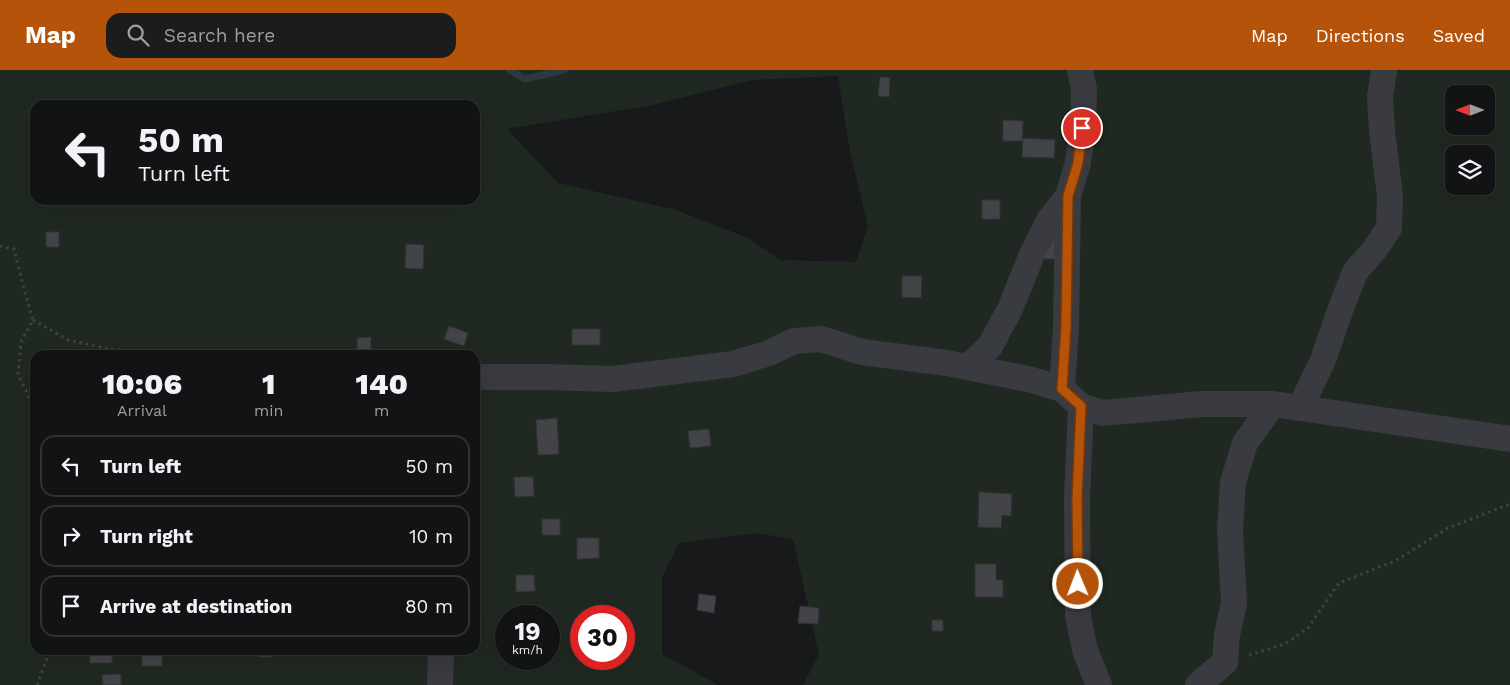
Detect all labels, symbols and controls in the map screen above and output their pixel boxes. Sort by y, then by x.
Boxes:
search box [106,13,456,58]
text: Map [25,21,76,49]
icon: search [124,21,152,49]
text: Search here [164,24,275,47]
text: Map [1251,25,1288,46]
text: Directions [1316,25,1405,46]
text: Saved [1433,25,1485,46]
north arrow [1445,85,1495,135]
map controls [1445,85,1495,195]
pin [1061,107,1103,149]
icon: arrive [1068,114,1096,142]
text: 50 m [138,119,224,161]
icon: left [55,120,120,185]
button: layers [1445,145,1495,195]
text: Turn left [138,161,230,186]
text: 10:06 [102,366,182,401]
text: 1 [262,366,275,401]
text: 140 [355,366,408,401]
text: Arrival [117,401,167,420]
text: min [254,401,283,420]
text: m [374,401,389,420]
icon: left [57,452,85,480]
text: Turn left [100,455,181,478]
text: 50 m [406,455,453,478]
icon: right [57,522,85,550]
text: Turn right [100,525,193,548]
text: 10 m [409,525,453,548]
position arrow [1051,557,1103,609]
icon: arrive [57,592,85,620]
text: Arrive at destination [100,595,292,618]
text: 80 m [405,595,453,618]
speed limit sign: 30 [570,605,635,670]
text: 19 [514,617,541,646]
text: km/h [512,643,543,657]

